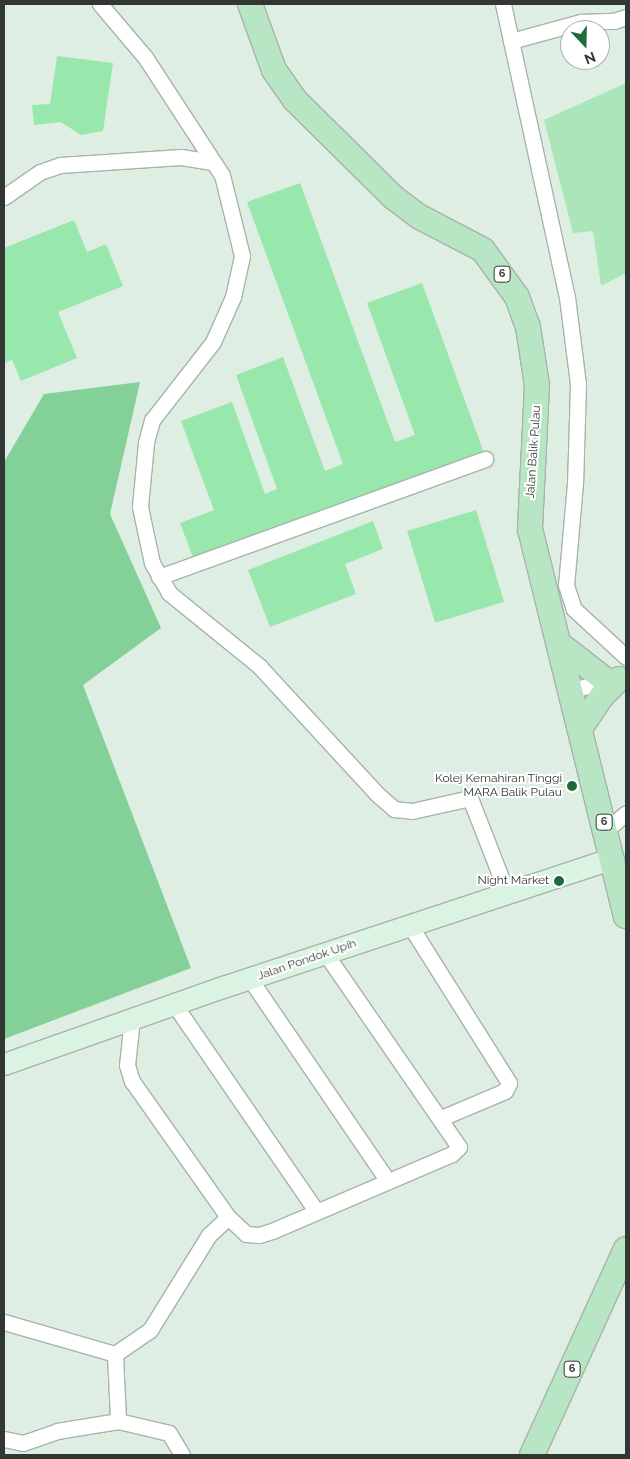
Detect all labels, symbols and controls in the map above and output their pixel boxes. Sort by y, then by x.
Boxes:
north arrow [560,20,610,70]
text: N [582,49,598,67]
road number: 6 [493,266,511,282]
street label: Jalan Balik Pulau [524,405,544,499]
place label: Kolej Kemahiran Tinggi MARA Balik Pulau [435,772,562,800]
marker: Kolej Kemahiran Tinggi MARA Balik Pulau [566,780,578,792]
road number: 6 [595,814,613,830]
place label: Night Market [477,874,549,888]
marker: Night Market [553,875,565,887]
street label: Jalan Pondok Upih [256,936,358,984]
road number: 6 [563,1360,581,1378]

